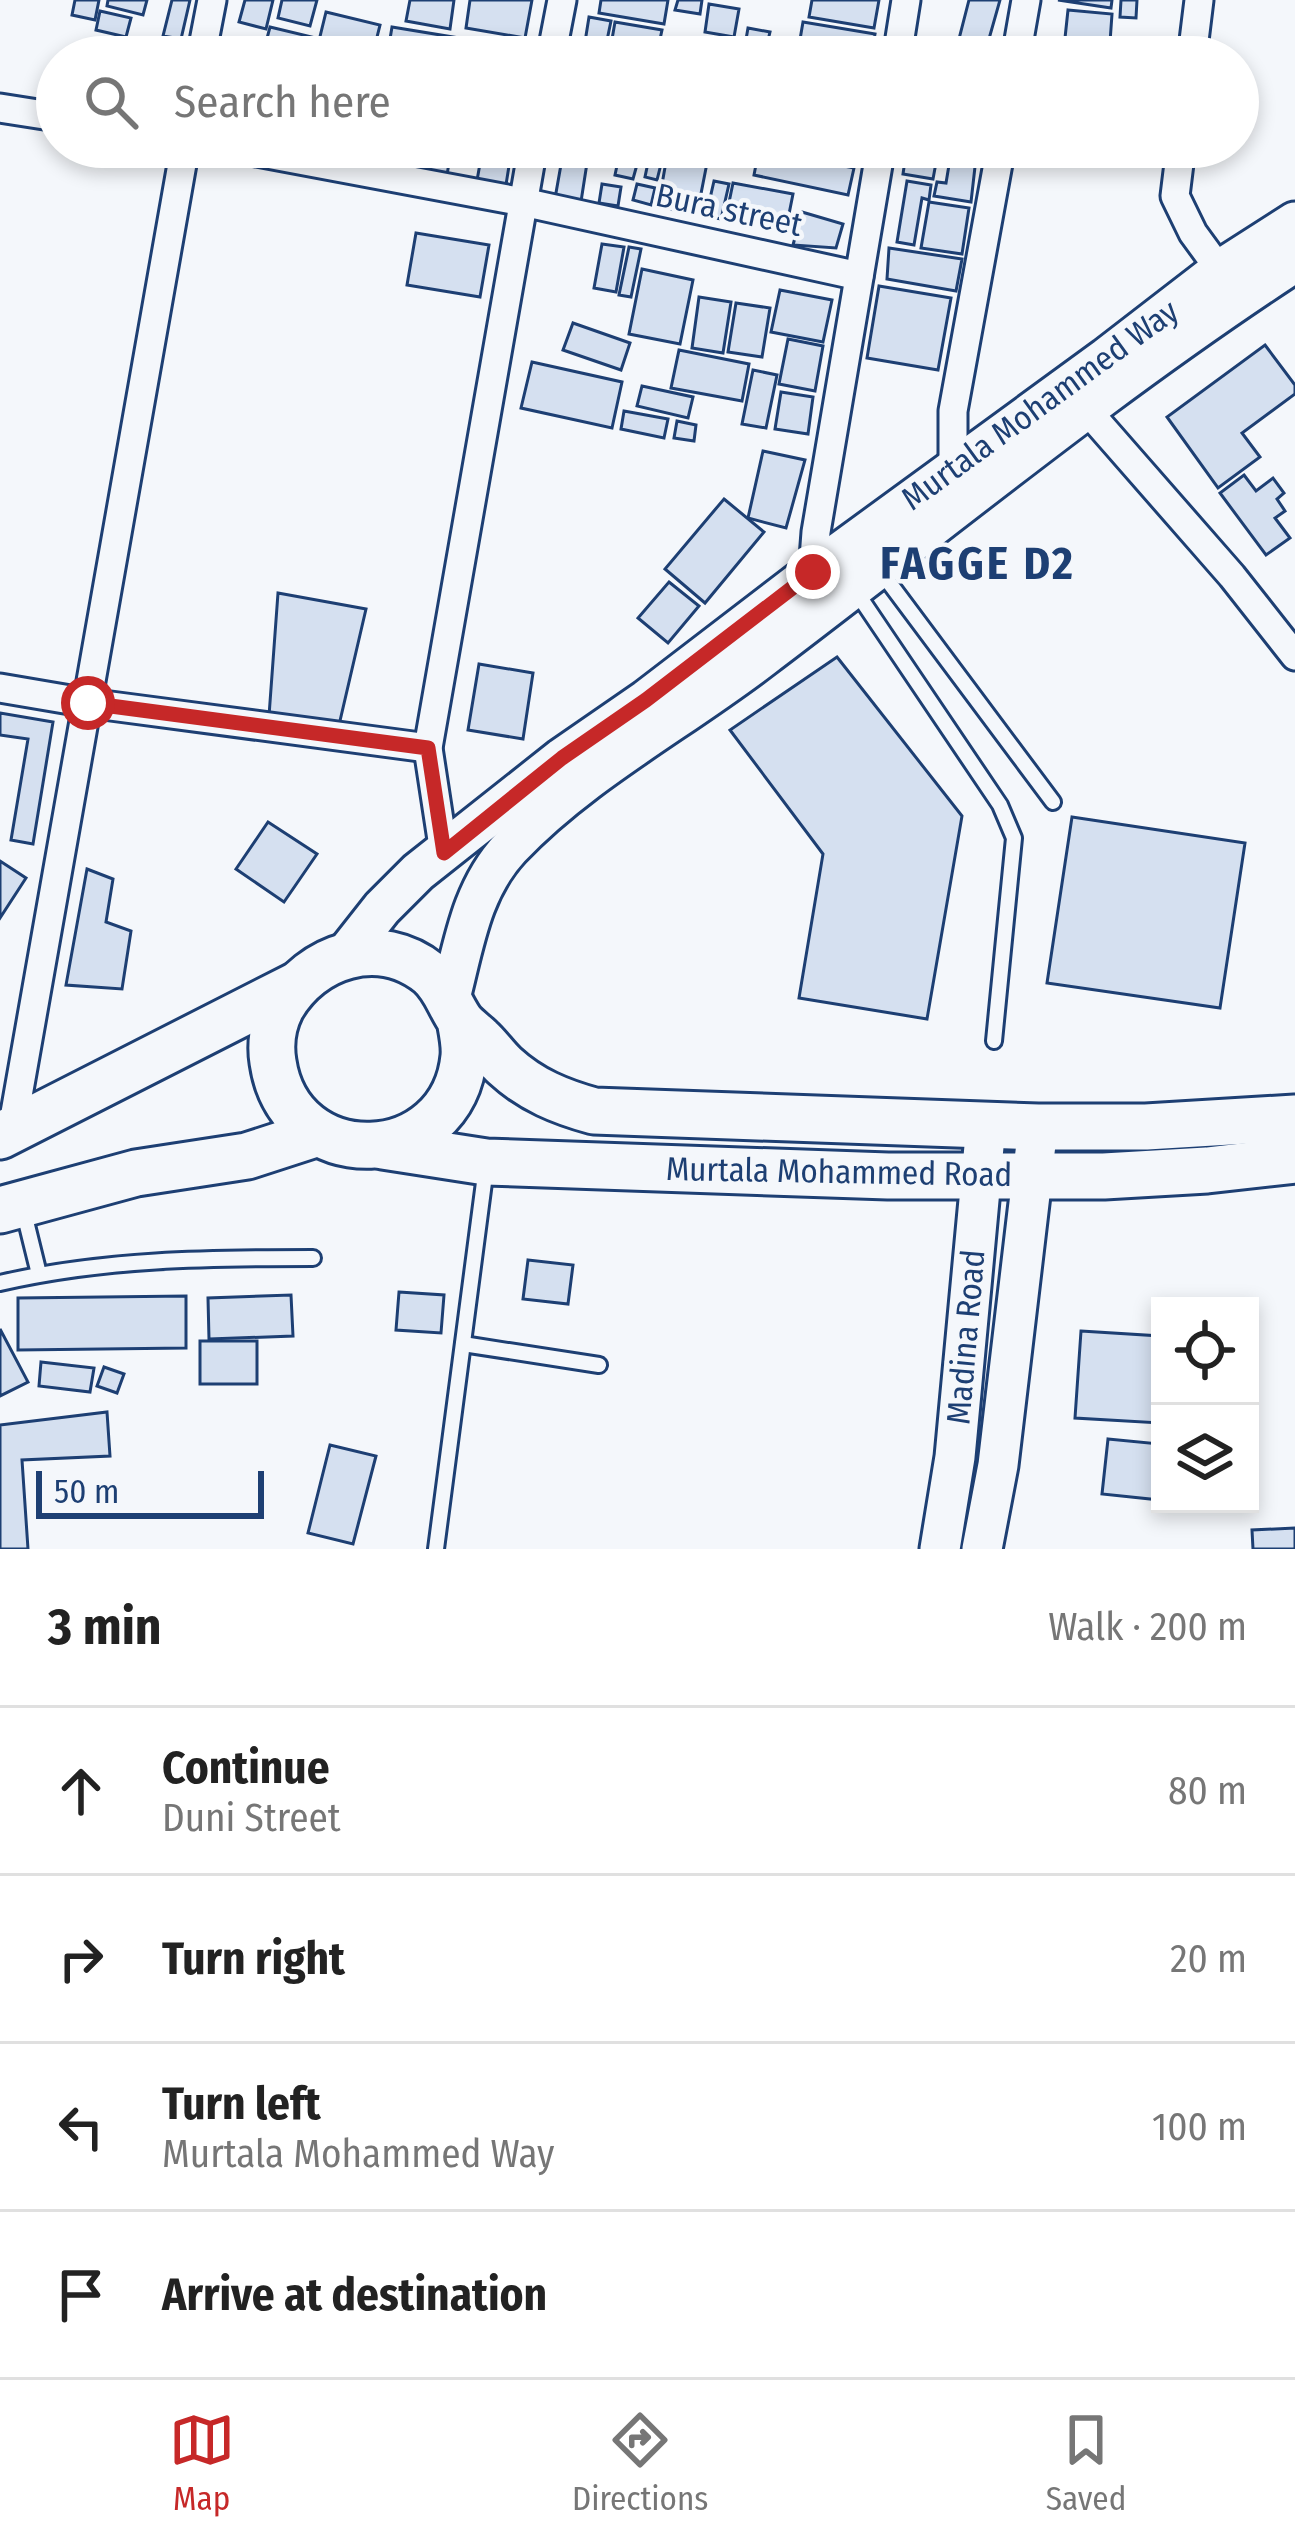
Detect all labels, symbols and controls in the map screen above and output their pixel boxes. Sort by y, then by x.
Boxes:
search box [36,36,1259,168]
icon: search [78,69,144,135]
text: Search here [174,75,391,129]
street label: Bura street [652,175,806,245]
street label: Murtala Mohammed Way [894,291,1186,519]
district label: FAGGE D2 [880,537,1076,591]
route end [786,545,840,599]
route start [61,676,115,730]
street label: Murtala Mohammed Road [665,1149,1013,1195]
street label: Madina Road [938,1248,994,1426]
map controls [1151,1297,1259,1513]
button: locate [1151,1297,1259,1405]
button: layers [1151,1405,1259,1513]
scale bar [36,1465,264,1518]
text: 50 m [54,1472,119,1512]
text: 3 min [48,1596,162,1658]
text: Walk · 200 m [1048,1604,1247,1650]
text: Continue [162,1741,330,1795]
icon: ahead [48,1758,114,1824]
text: 80 m [1168,1768,1247,1814]
text: Duni Street [162,1795,341,1841]
icon: right [48,1926,114,1992]
text: Turn right [162,1932,345,1986]
text: 20 m [1170,1936,1247,1982]
text: Turn left [162,2077,321,2131]
icon: left [48,2094,114,2160]
text: 100 m [1152,2104,1247,2150]
text: Murtala Mohammed Way [162,2131,555,2177]
icon: arrive [48,2262,114,2328]
text: Arrive at destination [162,2268,547,2322]
tab: Map [169,2407,235,2519]
tab: Directions [572,2407,708,2519]
tab: Saved [1046,2407,1126,2519]

